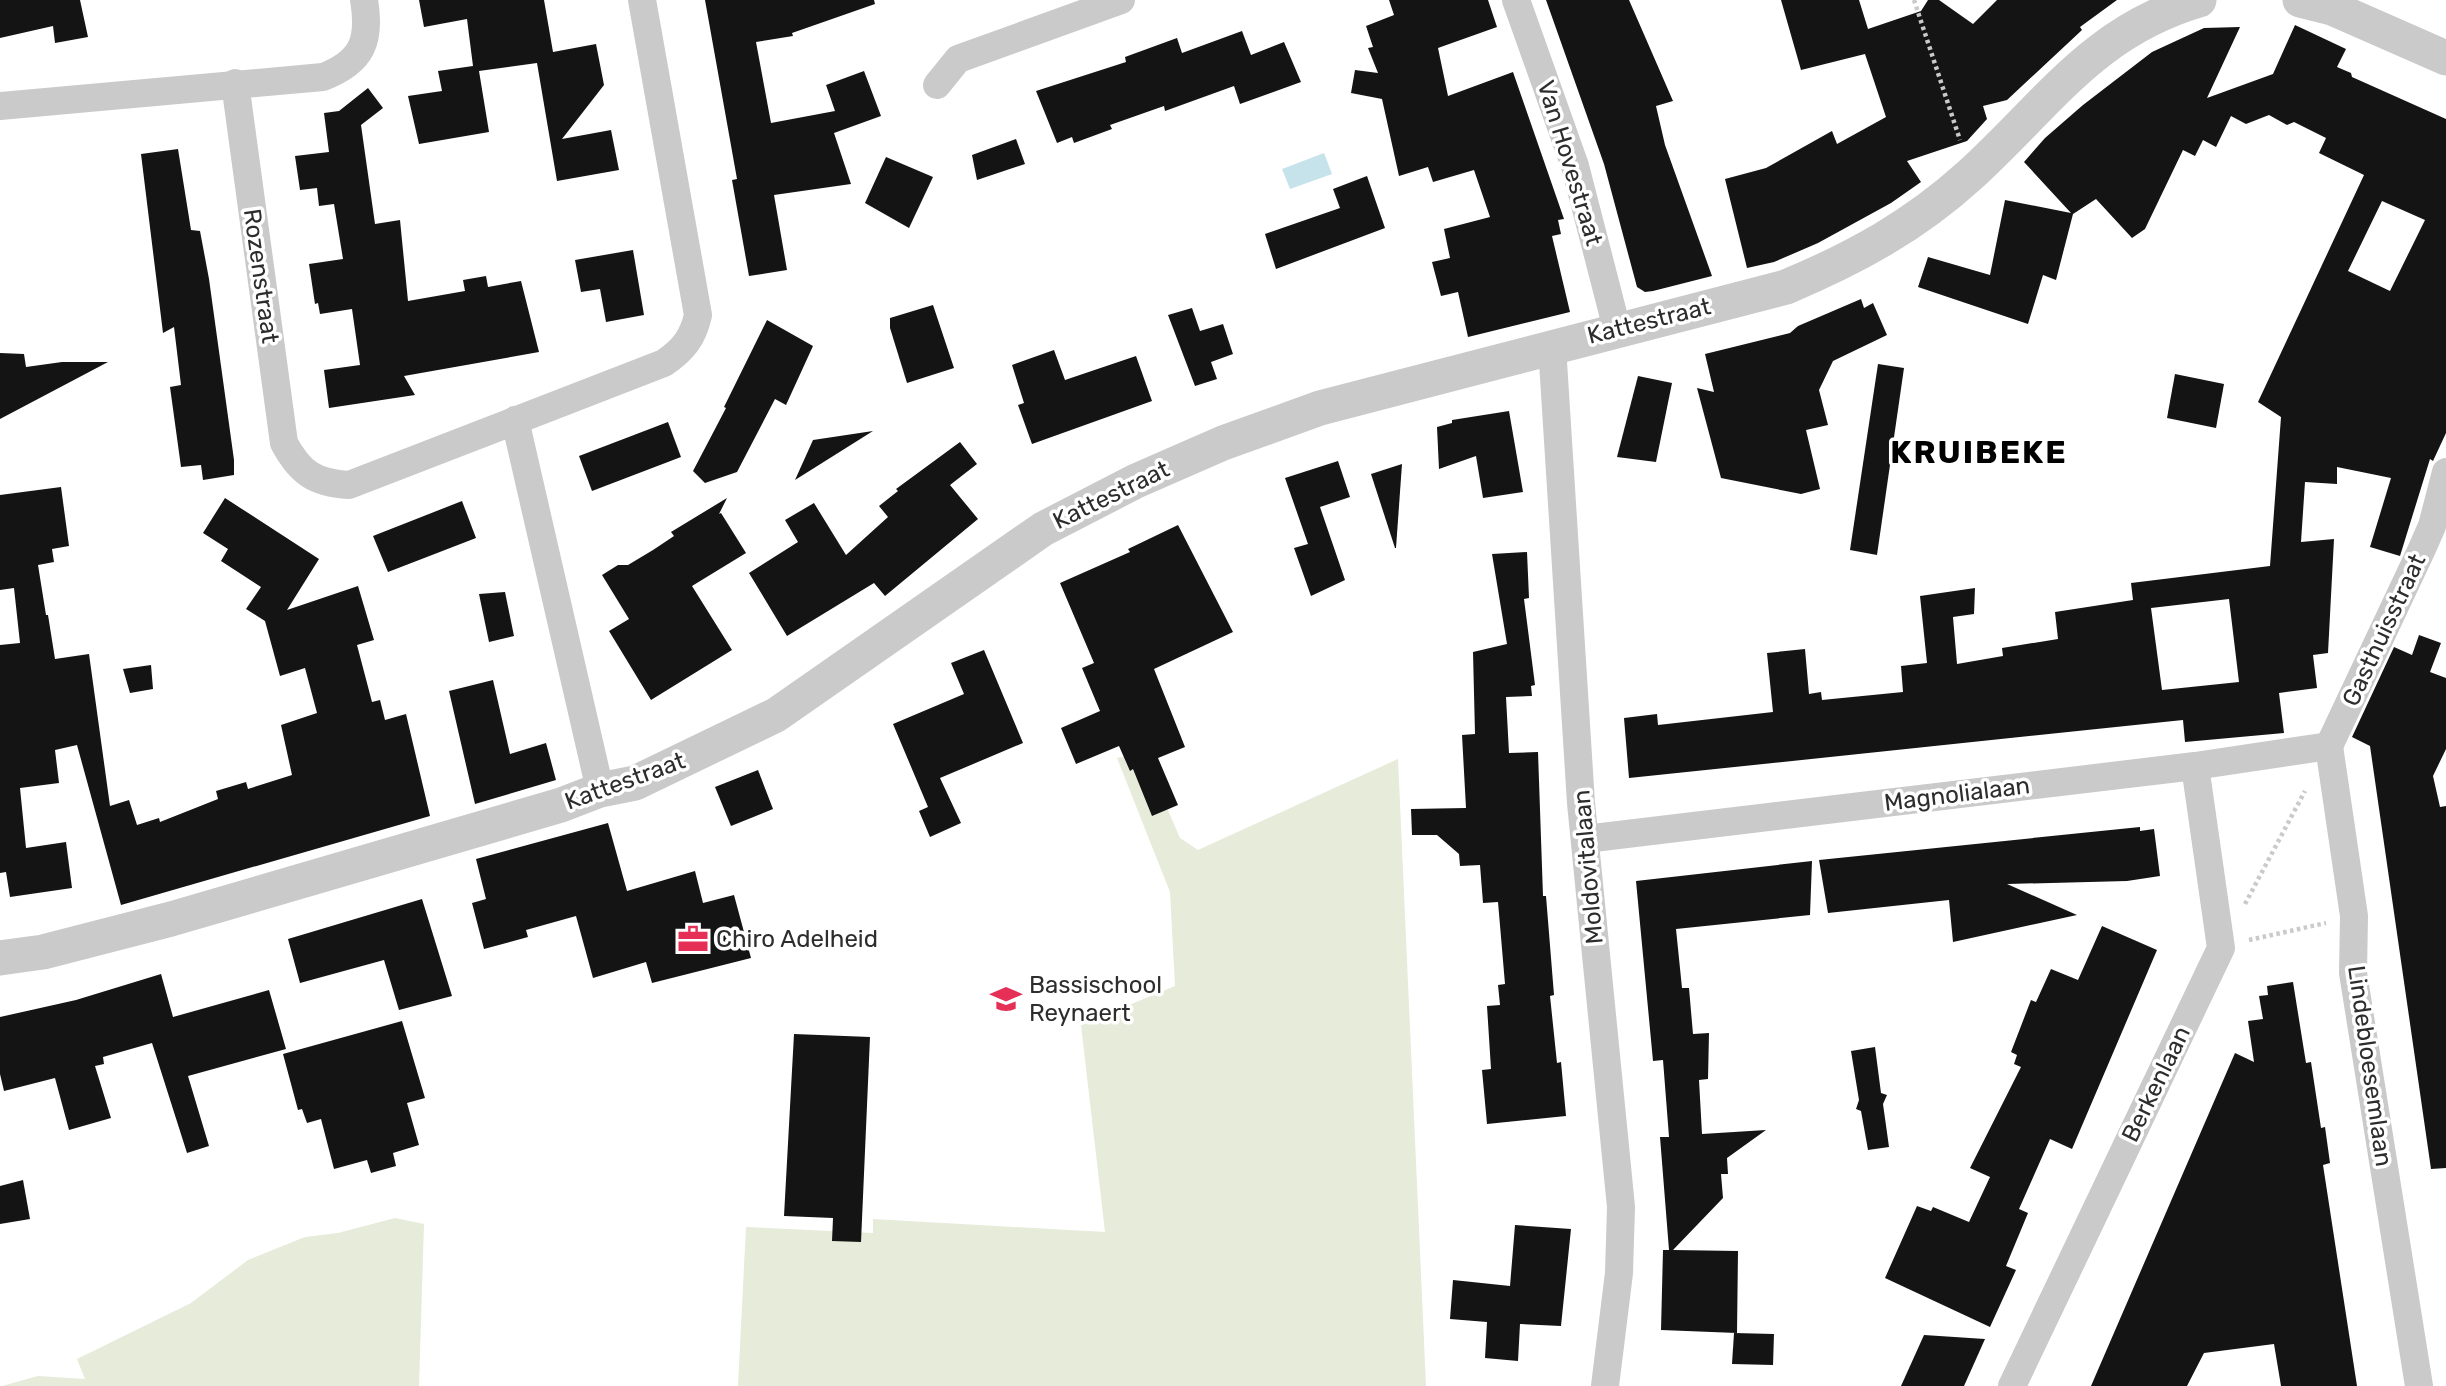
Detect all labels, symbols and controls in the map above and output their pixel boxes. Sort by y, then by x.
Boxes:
street label: Van Hovestraat [1532,77,1608,249]
street label: Rozenstraat [238,207,284,345]
street label: Kattestraat [1585,292,1713,350]
district label: KRUIBEKE [1890,433,2068,471]
street label: Kattestraat [1048,455,1174,535]
street label: Gasthuisstraat [2337,549,2431,711]
street label: Kattestraat [561,746,689,816]
street label: Magnolialaan [1882,771,2032,817]
street label: Moldovitalaan [1567,789,1609,945]
office icon: Chiro Adelheid [676,922,710,956]
place label: Chiro Adelheid [716,925,878,953]
street label: Lindebloesemlaan [2342,964,2398,1168]
place label: Bassischool Reynaert [1029,971,1162,1027]
school or university icon: Bassischool Reynaert [989,982,1023,1016]
street label: Berkenlaan [2116,1022,2196,1146]

